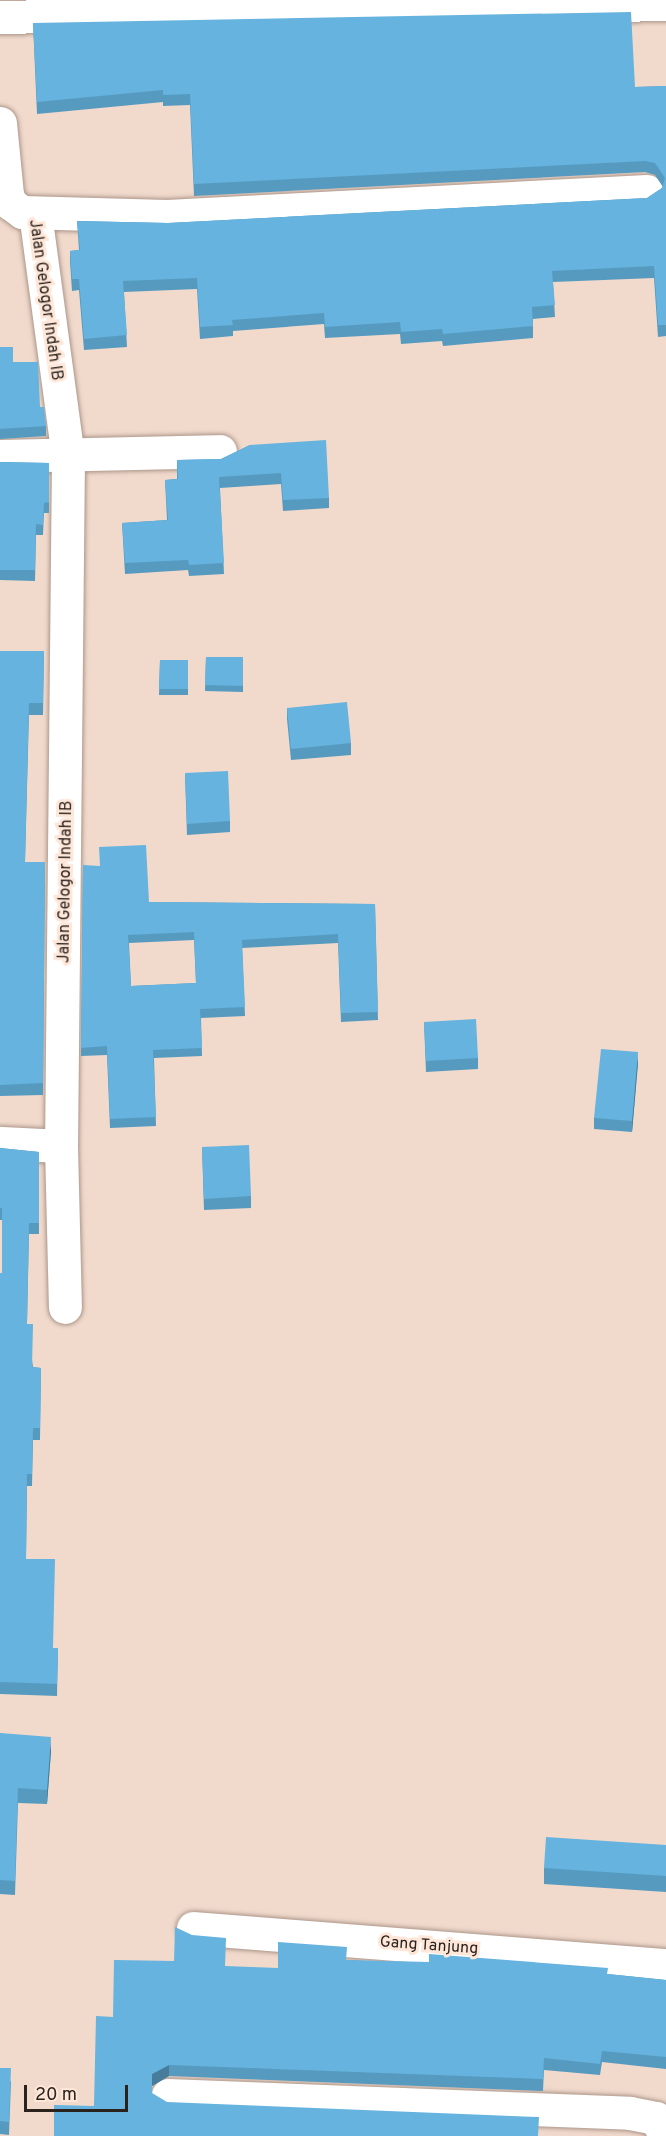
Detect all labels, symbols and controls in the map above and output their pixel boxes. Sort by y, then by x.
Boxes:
street label: Jalan Gelogor Indah IB [24,218,66,382]
street label: Jalan Gelogor Indah IB [55,801,77,963]
street label: Gang Tanjung [379,1933,479,1959]
scale bar [27,2073,130,2111]
text: 20 m [35,2084,77,2107]

